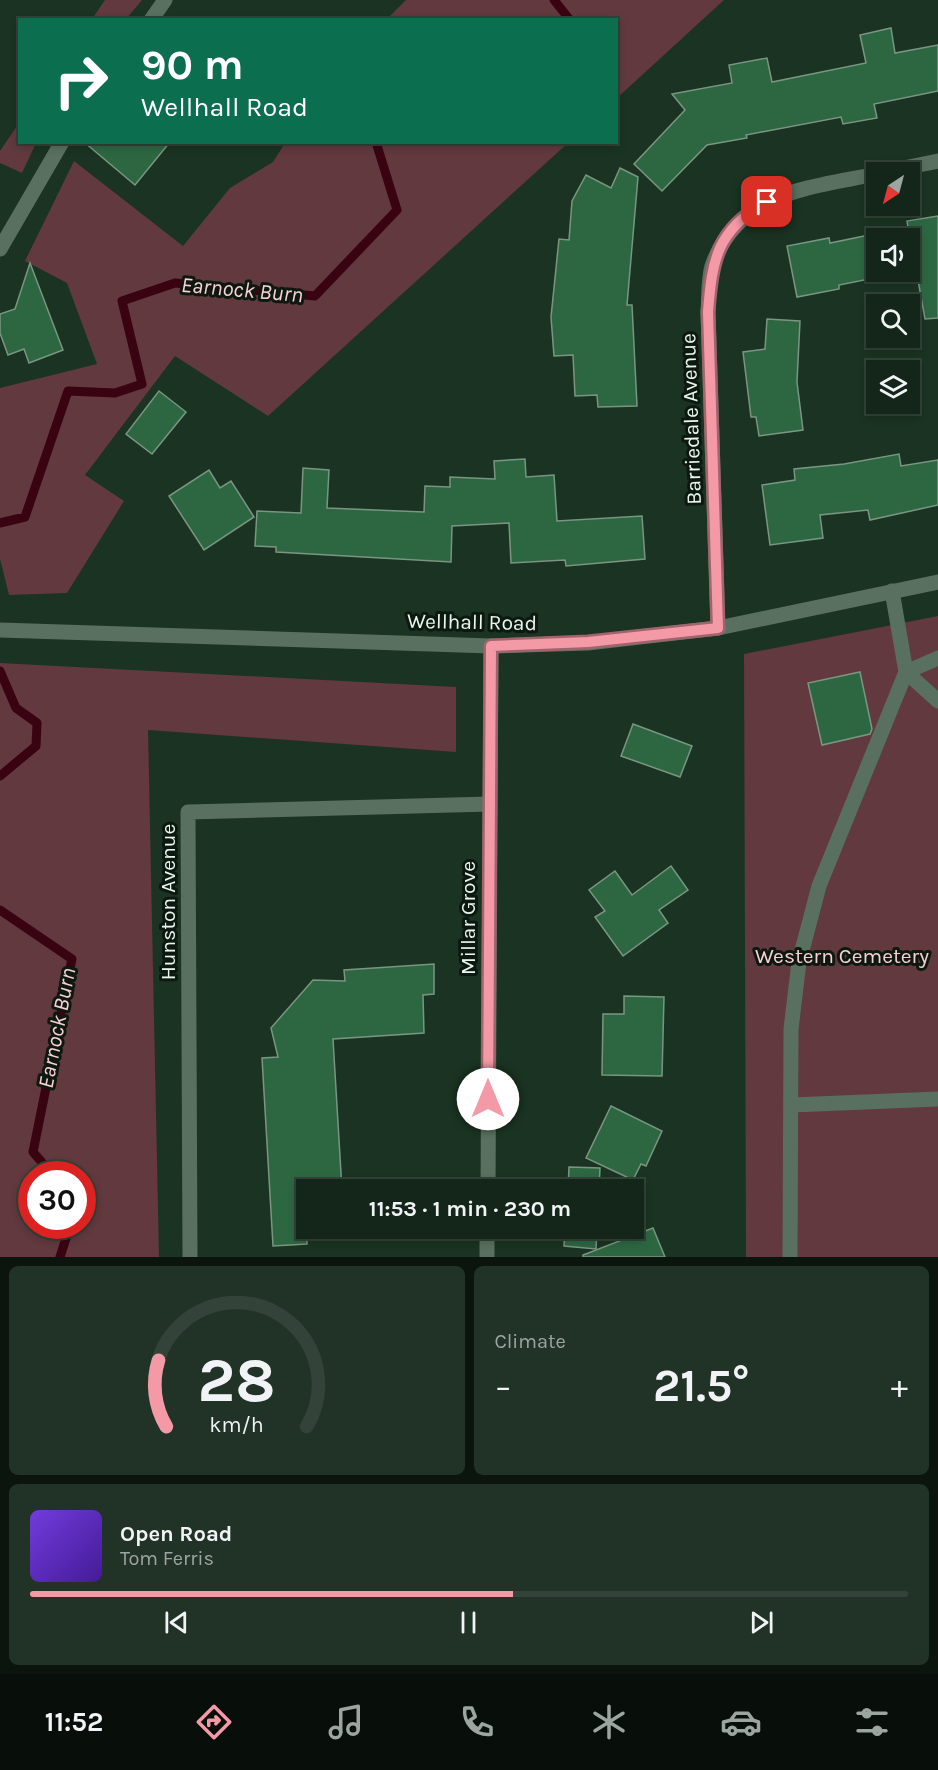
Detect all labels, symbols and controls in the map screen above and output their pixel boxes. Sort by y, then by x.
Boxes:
text: 90 m [141,40,244,90]
icon: right [42,42,120,120]
text: Wellhall Road [141,91,308,123]
north arrow [866,162,920,216]
map controls [866,162,920,414]
pin [741,176,792,227]
icon: arrive [750,185,783,218]
button: sound [866,228,920,282]
water label: Earnock Burn [180,272,304,308]
button: search [866,294,920,348]
street label: Barriedale Avenue [676,333,706,505]
button: layers [866,360,920,414]
street label: Wellhall Road [407,609,537,635]
street label: Hunston Avenue [156,824,180,980]
street label: Millar Grove [456,861,480,975]
park label: Western Cemetery [755,944,929,968]
water label: Earnock Burn [33,965,81,1091]
position arrow [456,1067,520,1131]
speed limit sign: 30 [18,1161,96,1239]
text: 11:53 · 1 min · 230 m [369,1196,571,1222]
text: Climate [495,1330,566,1353]
text: 28 [198,1344,276,1417]
text: 21.5° [653,1360,750,1412]
text: − [495,1367,512,1405]
text: + [891,1367,908,1405]
text: km/h [210,1413,264,1438]
text: Open Road [120,1521,232,1547]
text: Tom Ferris [120,1547,214,1570]
icon: previous [160,1606,193,1639]
icon: pause [452,1606,485,1639]
icon: next [745,1606,778,1639]
icon: directions [193,1701,235,1743]
icon: music [325,1701,367,1743]
icon: phone [456,1701,498,1743]
icon: climate [588,1701,630,1743]
icon: car [720,1701,762,1743]
icon: filters [851,1701,893,1743]
text: 11:52 [45,1706,103,1738]

